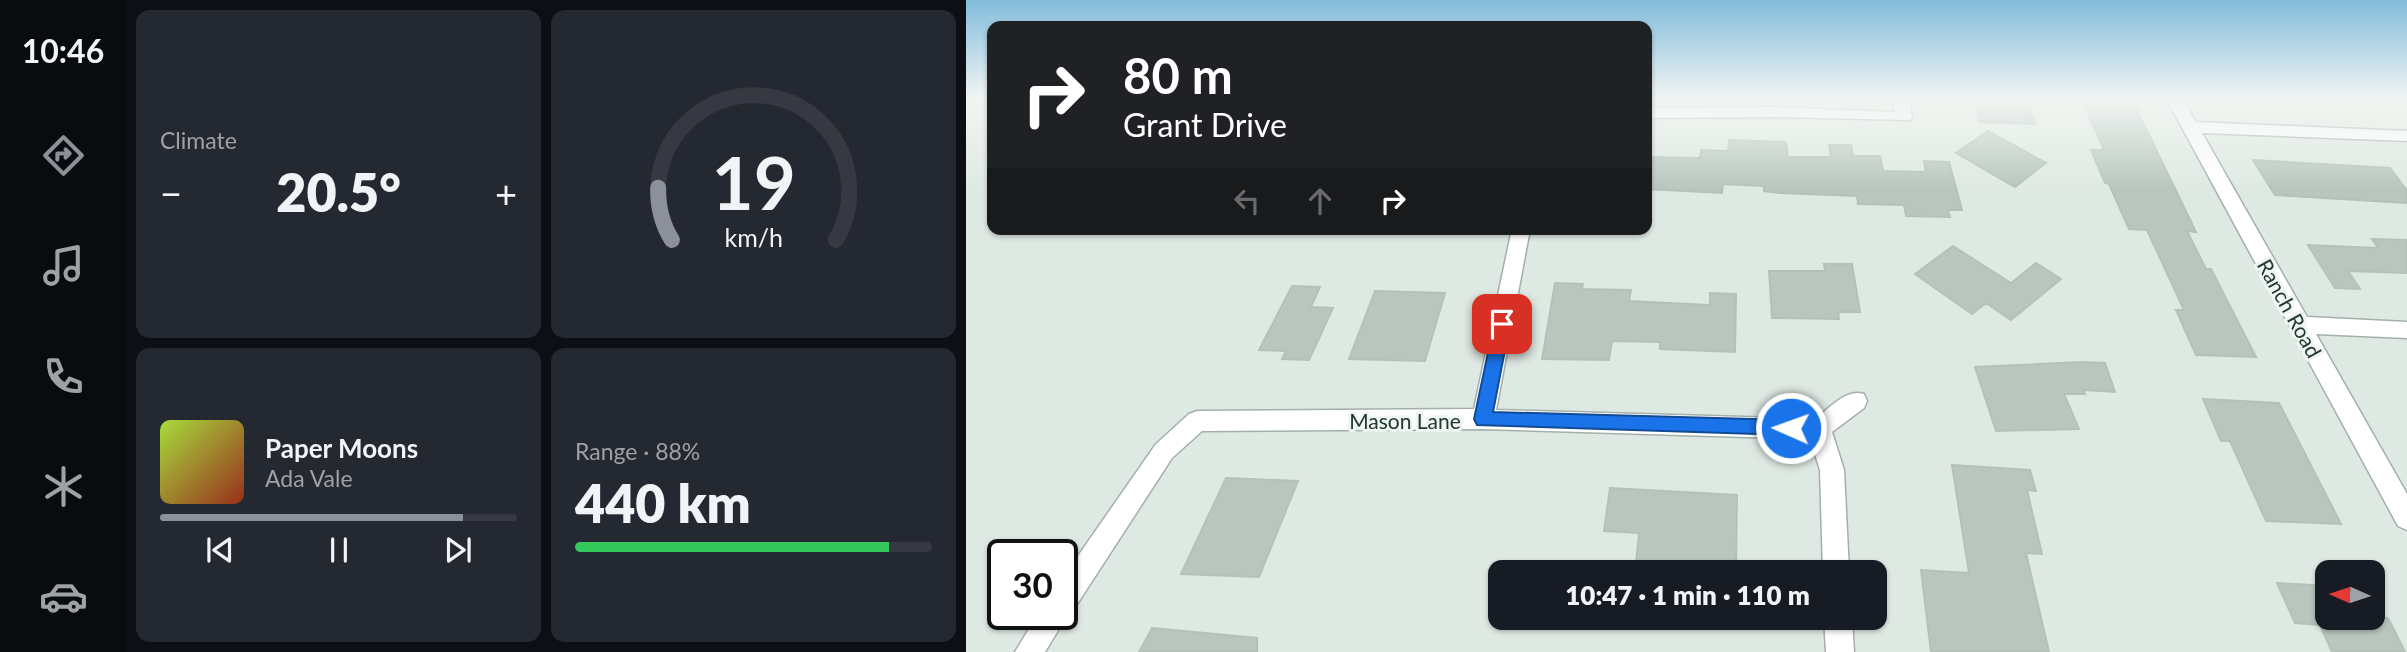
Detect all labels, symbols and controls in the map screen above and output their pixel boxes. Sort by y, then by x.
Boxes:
text: 10:46 [22,31,104,70]
text: 80 m [1123,46,1233,104]
icon: right [1008,49,1099,140]
text: Grant Drive [1123,105,1287,144]
text: Climate [160,126,237,154]
icon: directions [39,131,88,180]
text: 19 [711,138,796,226]
text: 20.5° [276,161,401,223]
text: − [160,170,182,216]
text: + [495,170,517,216]
icon: left [1228,182,1266,220]
icon: ahead [1301,182,1339,220]
icon: right [1374,182,1412,220]
text: km/h [724,222,783,252]
icon: music [39,241,88,290]
street label: Ranch Road [2253,254,2327,362]
pin [1472,294,1532,354]
icon: arrive [1483,305,1521,343]
icon: phone [39,352,88,401]
position arrow [1754,391,1828,465]
street label: Mason Lane [1349,408,1461,433]
text: Paper Moons [265,432,418,464]
text: Range · 88% [575,437,700,465]
icon: climate [39,462,88,511]
text: Ada Vale [265,464,353,492]
text: 440 km [575,472,751,534]
icon: previous [201,531,239,569]
icon: pause [320,531,358,569]
icon: next [439,531,477,569]
speed limit sign: 30 [987,539,1078,630]
north arrow [2315,560,2385,630]
map controls [2315,560,2385,630]
icon: car [39,572,88,621]
text: 10:47 · 1 min · 110 m [1565,579,1810,611]

